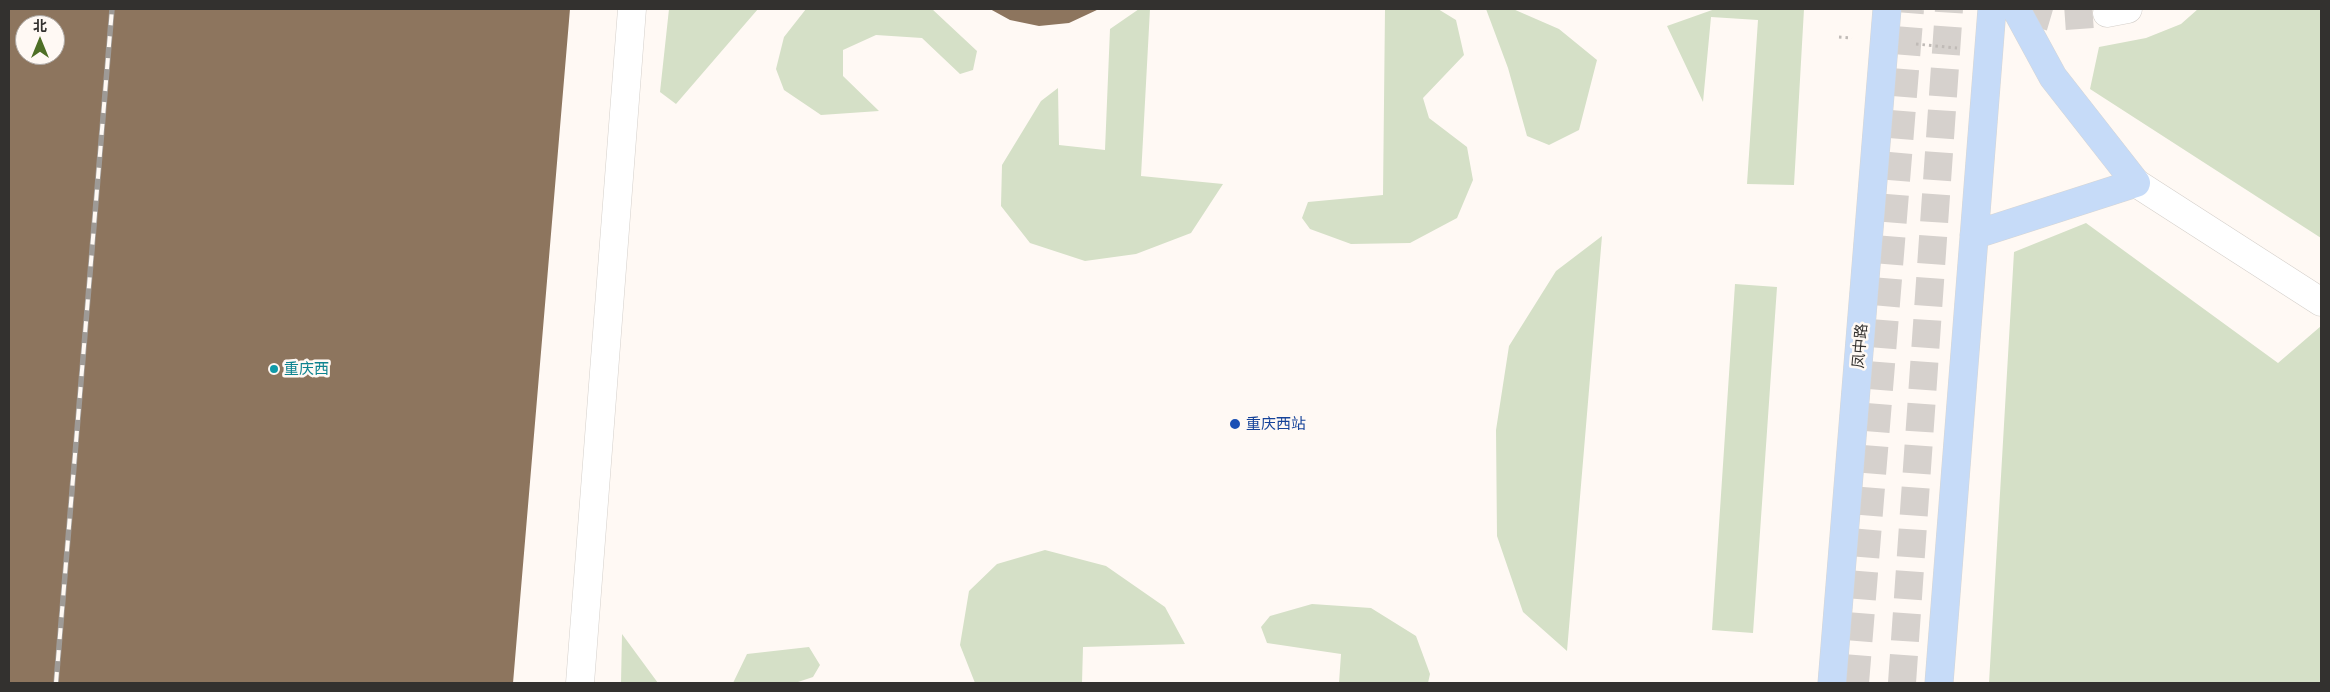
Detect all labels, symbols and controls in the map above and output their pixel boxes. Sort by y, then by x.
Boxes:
north arrow [15,15,65,65]
text: 北 [33,17,47,34]
street label: 凤中路 [1849,323,1871,369]
place label: 重庆西 [284,360,329,378]
marker: 重庆西 [268,363,280,375]
place label: 重庆西站 [1246,415,1306,433]
marker: 重庆西站 [1228,417,1242,431]

